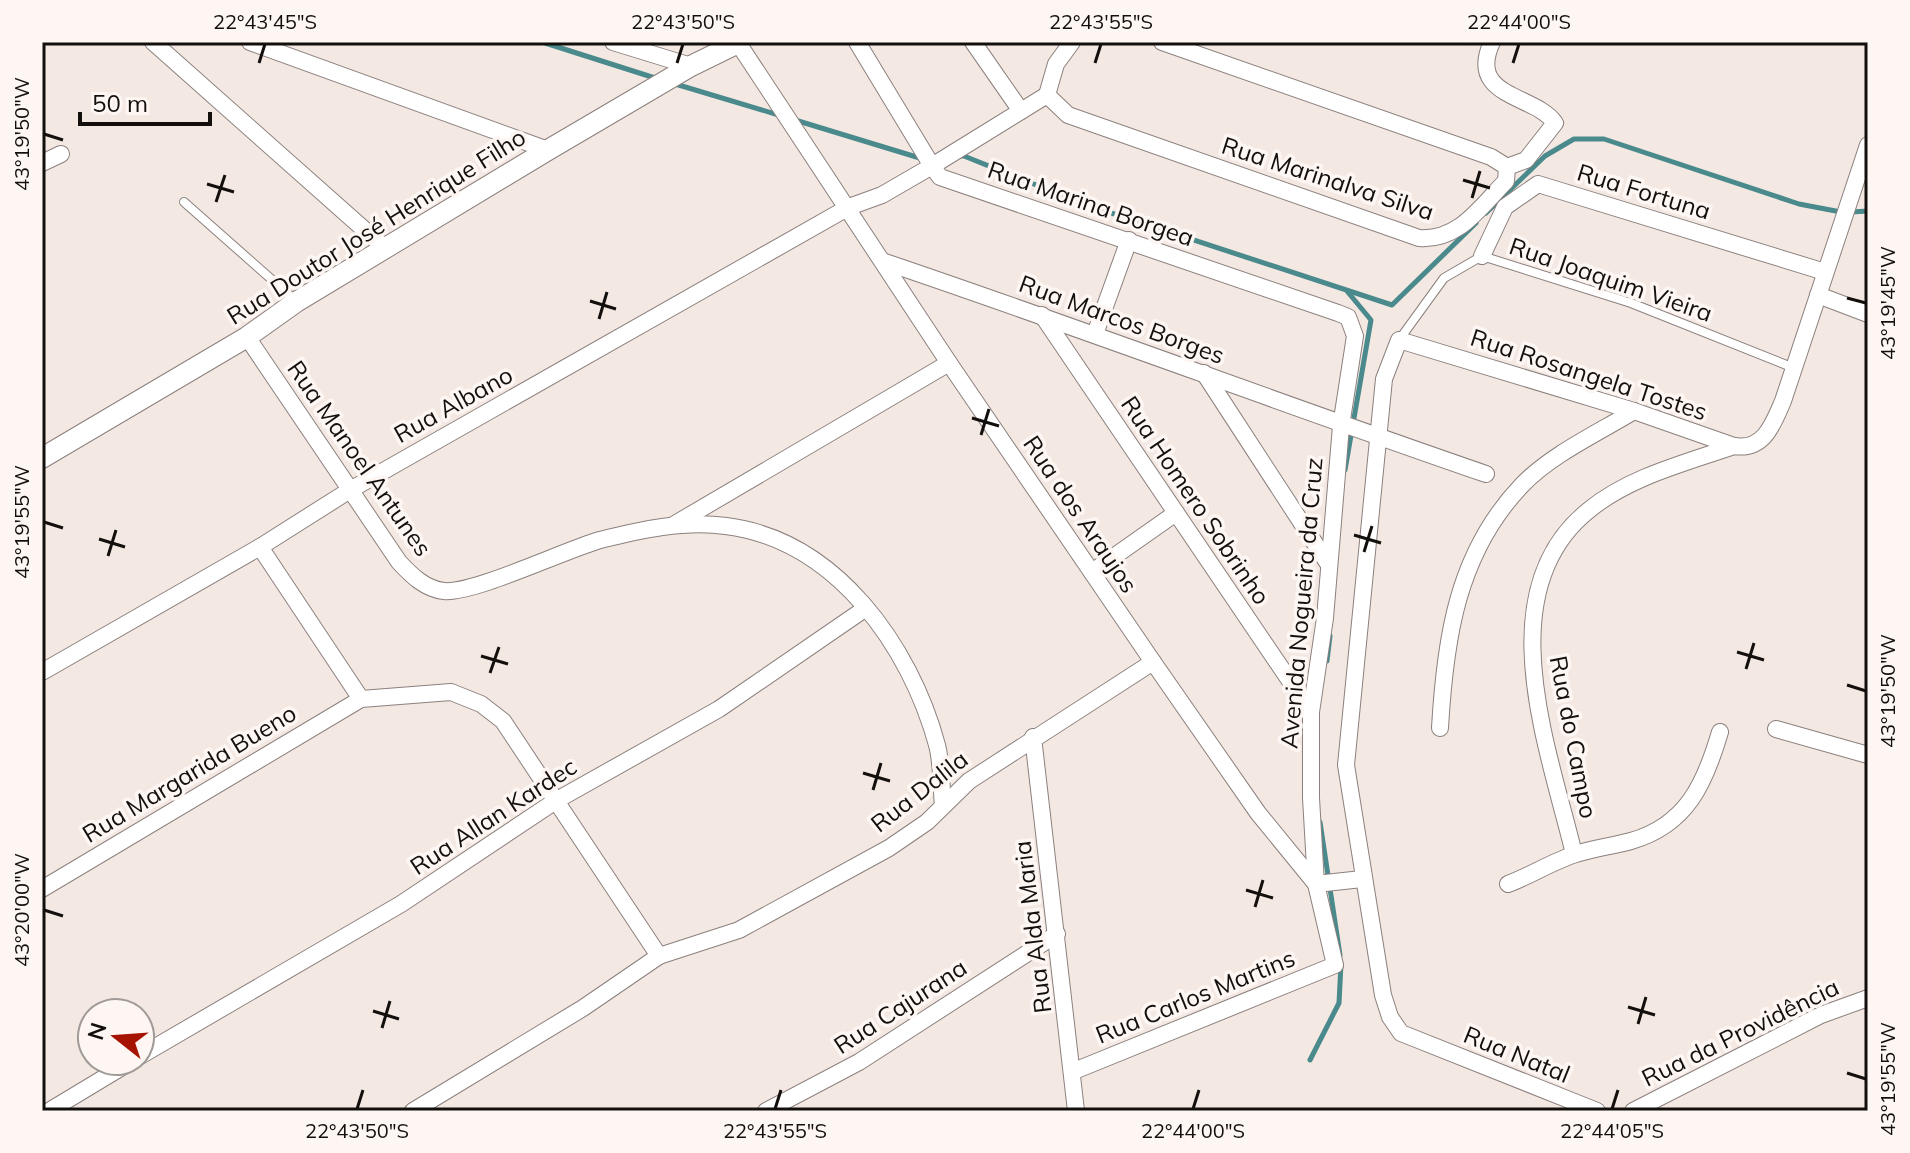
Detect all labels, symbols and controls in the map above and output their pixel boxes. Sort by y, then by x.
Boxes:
text: 22°43'45"S [213,9,317,34]
text: 22°43'50"S [631,9,735,34]
text: 22°43'55"S [1049,9,1153,34]
text: 22°44'00"S [1467,9,1571,34]
scale bar [80,76,210,126]
text: 43°19'50"W [9,77,34,191]
text: 50 m [92,88,148,118]
street label: Rua Doutor José Henrique Filho [221,121,531,331]
street label: Rua Marinalva Silva [1218,130,1438,226]
street label: Rua Marina Borgea [984,154,1198,252]
street label: Rua Fortuna [1574,156,1714,226]
street label: Rua Joaquim Vieira [1506,230,1716,328]
text: 43°19'45"W [1875,246,1900,360]
street label: Rua Marcos Borges [1015,268,1229,370]
street label: Rua Rosangela Tostes [1467,322,1711,426]
street label: Rua Manoel Antunes [281,354,439,562]
street label: Rua Albano [388,359,518,449]
street label: Rua Homero Sobrinho [1115,390,1277,610]
street label: Rua dos Araujos [1017,430,1145,598]
street label: Avenida Nogueira da Cruz [1273,456,1329,750]
text: 43°19'55"W [9,465,34,579]
text: 43°19'50"W [1875,634,1900,748]
street label: Rua do Campo [1544,653,1604,821]
street label: Rua Margarida Bueno [77,697,301,849]
street label: Rua Dalila [864,744,974,838]
street label: Rua Allan Kardec [404,751,582,881]
street label: Rua Alda Maria [1007,839,1057,1015]
text: 43°20'00"W [9,853,34,967]
street label: Rua Carlos Martins [1091,942,1299,1050]
street label: Rua Cajurana [828,952,972,1060]
street label: Rua da Providência [1637,971,1843,1093]
north arrow [76,997,156,1077]
text: N [81,1019,113,1043]
street label: Rua Natal [1459,1019,1575,1089]
text: 43°19'55"W [1875,1022,1900,1136]
text: 22°43'50"S [305,1118,409,1143]
text: 22°43'55"S [723,1118,827,1143]
text: 22°44'00"S [1141,1118,1245,1143]
text: 22°44'05"S [1560,1118,1664,1143]

